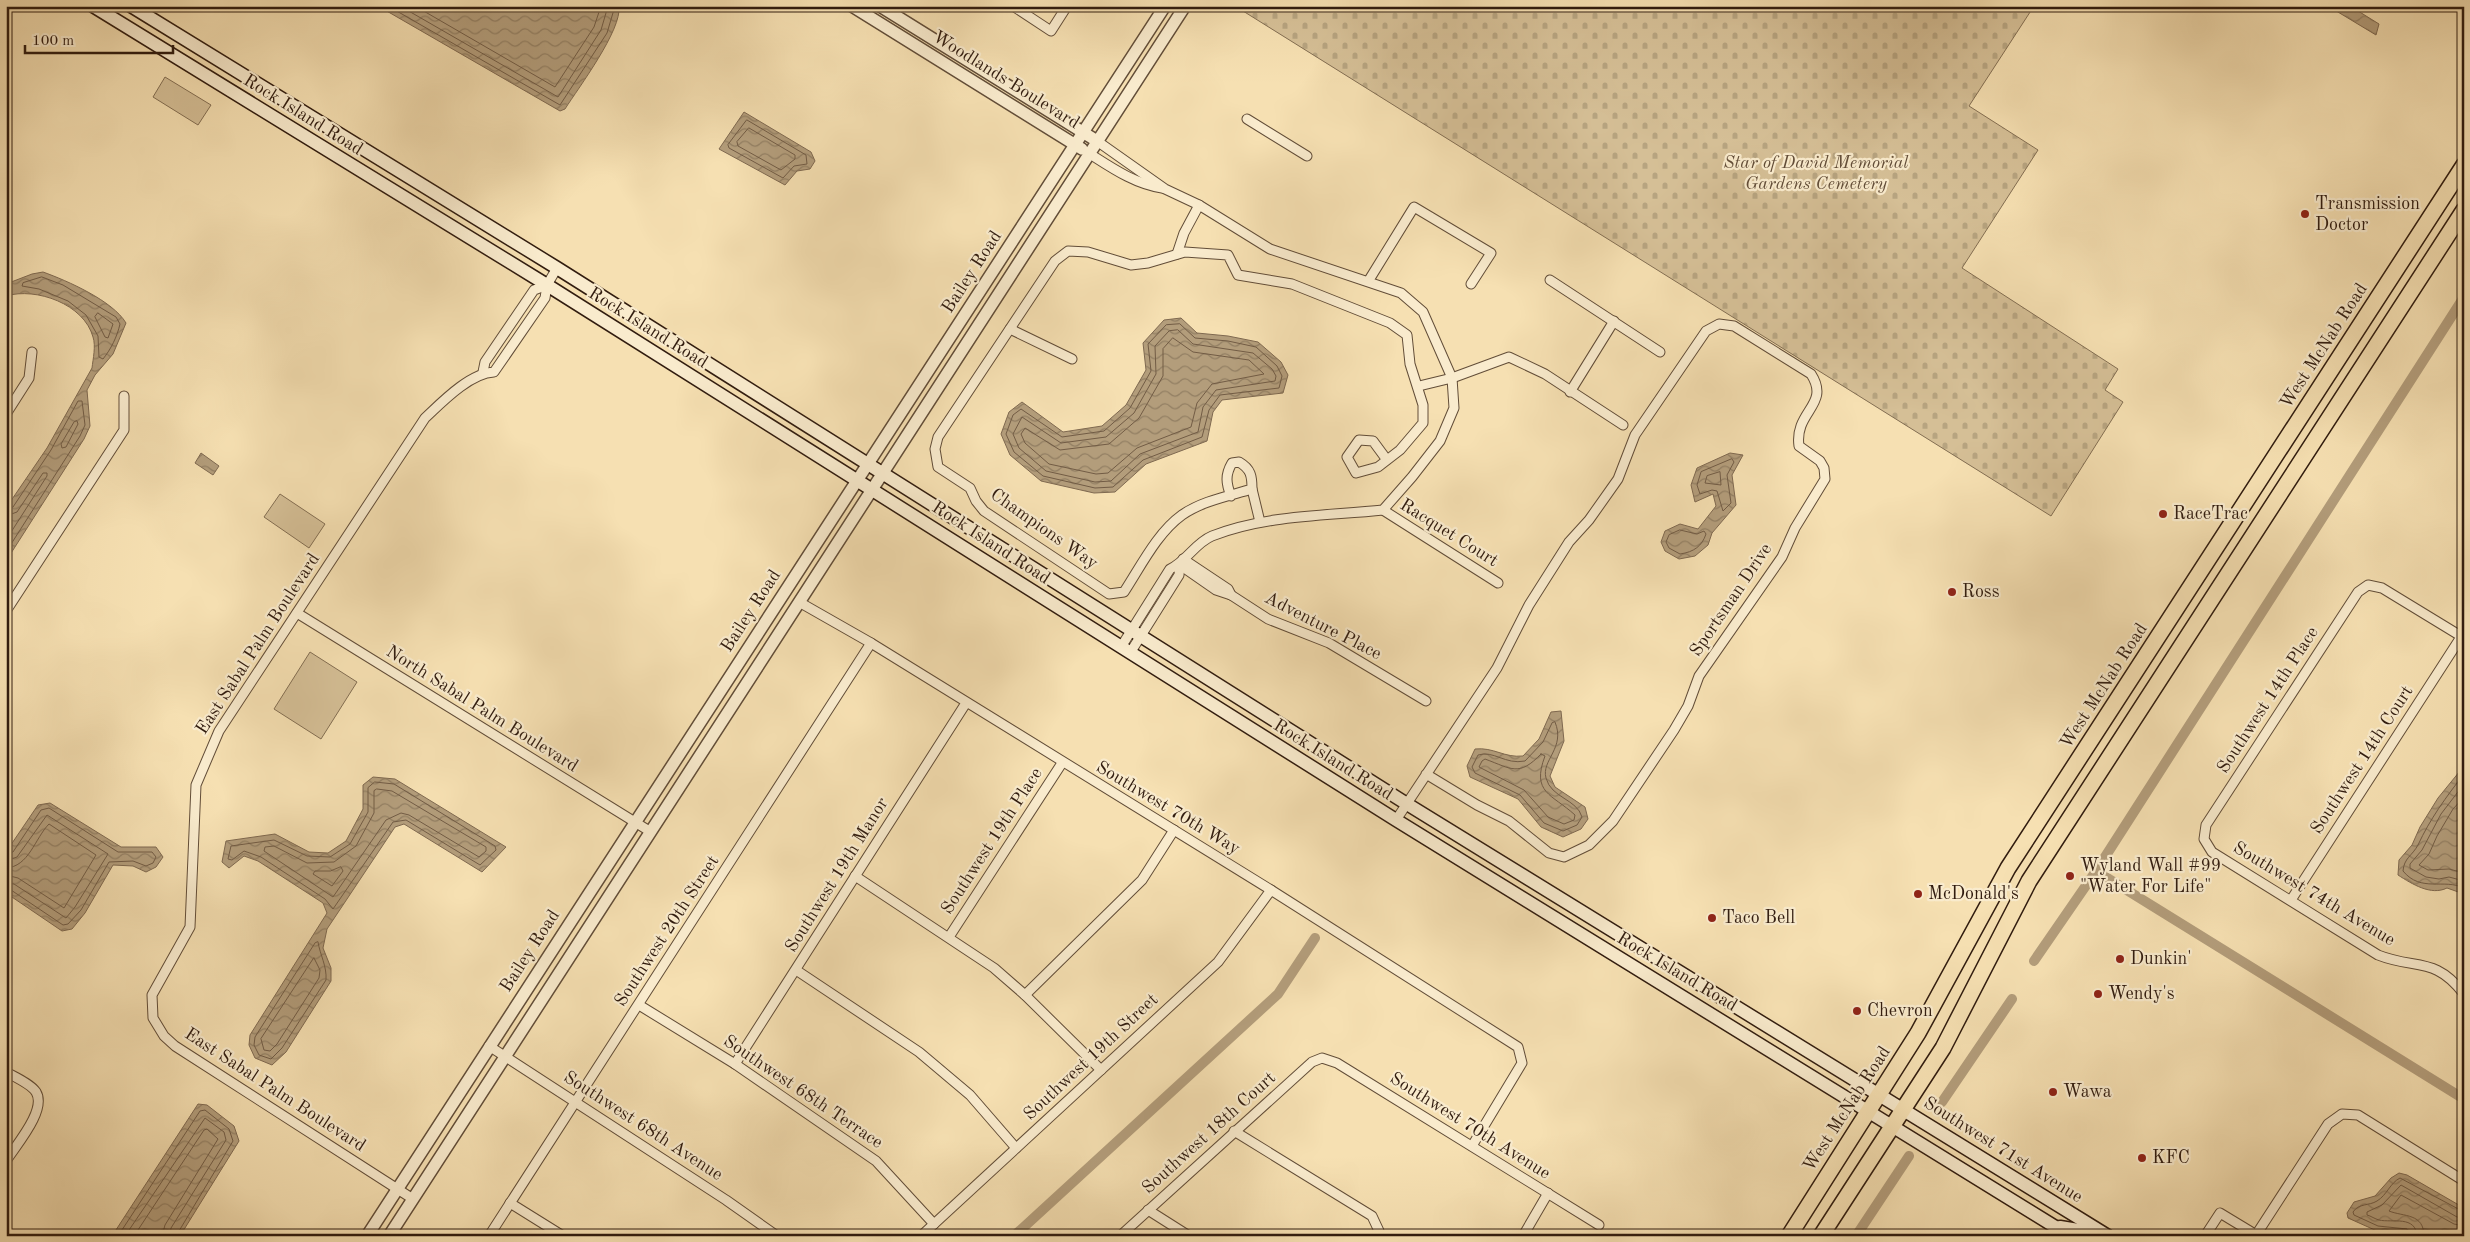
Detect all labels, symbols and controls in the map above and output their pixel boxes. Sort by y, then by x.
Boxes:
scale bar [25,22,172,54]
street label: Woodlands Boulevard [929,28,1083,132]
text: 100 m [32,34,74,49]
street label: Rock Island Road [240,71,366,159]
park label: Star of David Memorial Gardens Cemetery [1723,154,1909,193]
place label: Transmission Doctor [2315,195,2420,234]
marker: Transmission Doctor [2299,208,2311,220]
street label: Bailey Road [939,228,1005,316]
street label: West McNab Road [2277,280,2371,412]
street label: Rock Island Road [585,284,711,372]
street label: Champions Way [987,485,1101,573]
street label: Racquet Court [1397,496,1501,570]
street label: Rock Island Road [929,498,1053,588]
place label: RaceTrac [2173,505,2248,523]
marker: RaceTrac [2157,508,2169,520]
street label: Sportsman Drive [1687,540,1775,660]
street label: East Sabal Palm Boulevard [193,550,323,738]
street label: Bailey Road [718,567,784,655]
place label: Ross [1962,583,2000,601]
marker: Ross [1946,586,1958,598]
street label: Adventure Place [1262,589,1384,663]
street label: West McNab Road [2057,620,2151,752]
street label: Southwest 14th Place [2214,624,2322,776]
street label: North Sabal Palm Boulevard [383,642,581,776]
street label: Southwest 14th Court [2307,683,2417,837]
street label: Rock Island Road [1270,716,1396,804]
street label: Southwest 70th Way [1093,758,1243,858]
street label: Southwest 19th Place [938,765,1046,917]
street label: Southwest 19th Manor [782,794,892,955]
street label: Southwest 74th Avenue [2230,839,2398,949]
street label: Southwest 20th Street [612,852,722,1010]
place label: Wyland Wall #99 "Water For Life" [2080,857,2221,896]
marker: Wyland Wall #99 "Water For Life" [2064,870,2076,882]
place label: McDonald's [1928,885,2019,903]
marker: McDonald's [1912,888,1924,900]
street label: Bailey Road [497,907,563,995]
place label: Taco Bell [1722,909,1795,927]
marker: Taco Bell [1706,912,1718,924]
street label: Rock Island Road [1614,929,1740,1015]
place label: Dunkin' [2130,950,2192,968]
marker: Dunkin' [2114,953,2126,965]
place label: Wendy's [2108,985,2175,1003]
marker: Wendy's [2092,988,2104,1000]
street label: Southwest 19th Street [1020,990,1162,1124]
place label: Chevron [1867,1002,1933,1020]
marker: Chevron [1851,1005,1863,1017]
street label: East Sabal Palm Boulevard [181,1025,369,1155]
street label: Southwest 68th Terrace [720,1032,886,1152]
street label: West McNab Road [1800,1043,1894,1175]
street label: Southwest 68th Avenue [560,1068,726,1184]
street label: Southwest 18th Court [1139,1069,1279,1197]
street label: Southwest 70th Avenue [1387,1069,1553,1183]
place label: Wawa [2063,1083,2112,1101]
marker: Wawa [2047,1086,2059,1098]
street label: Southwest 71st Avenue [1920,1094,2086,1206]
place label: KFC [2152,1149,2190,1167]
marker: KFC [2136,1152,2148,1164]

